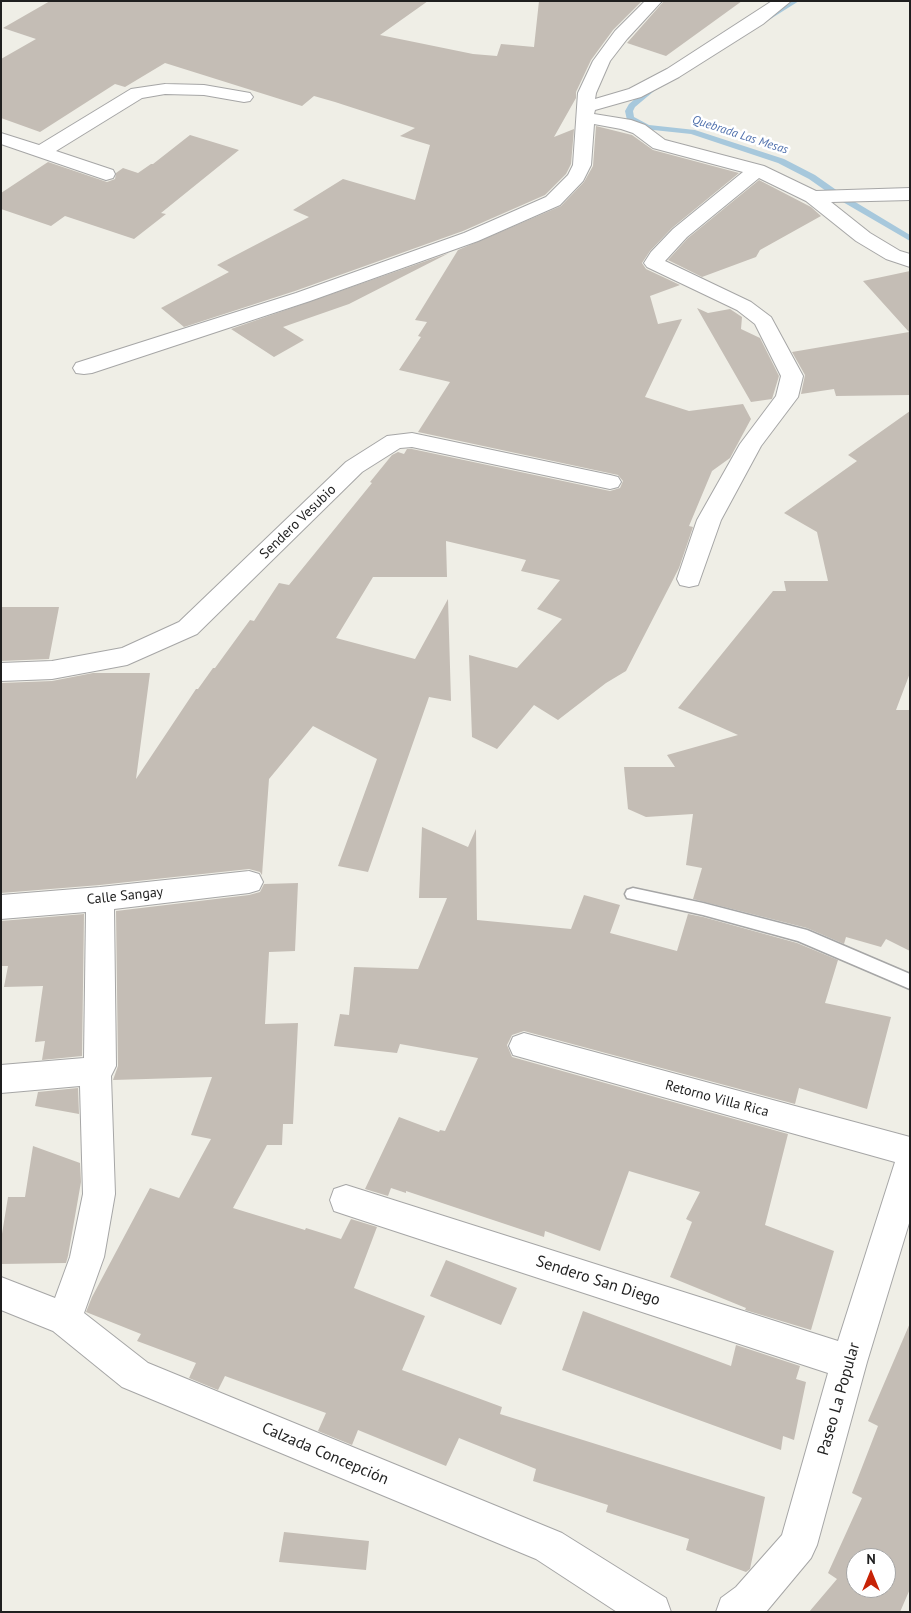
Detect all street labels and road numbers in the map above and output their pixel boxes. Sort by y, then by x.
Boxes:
street label: Sendero Vesubio [256,481,340,563]
street label: Calle Sangay [86,884,164,908]
street label: Retorno Villa Rica [663,1077,771,1121]
street label: Sendero San Diego [533,1252,663,1310]
street label: Paseo La Popular [814,1340,864,1458]
street label: Calzada Concepción [259,1419,391,1489]

